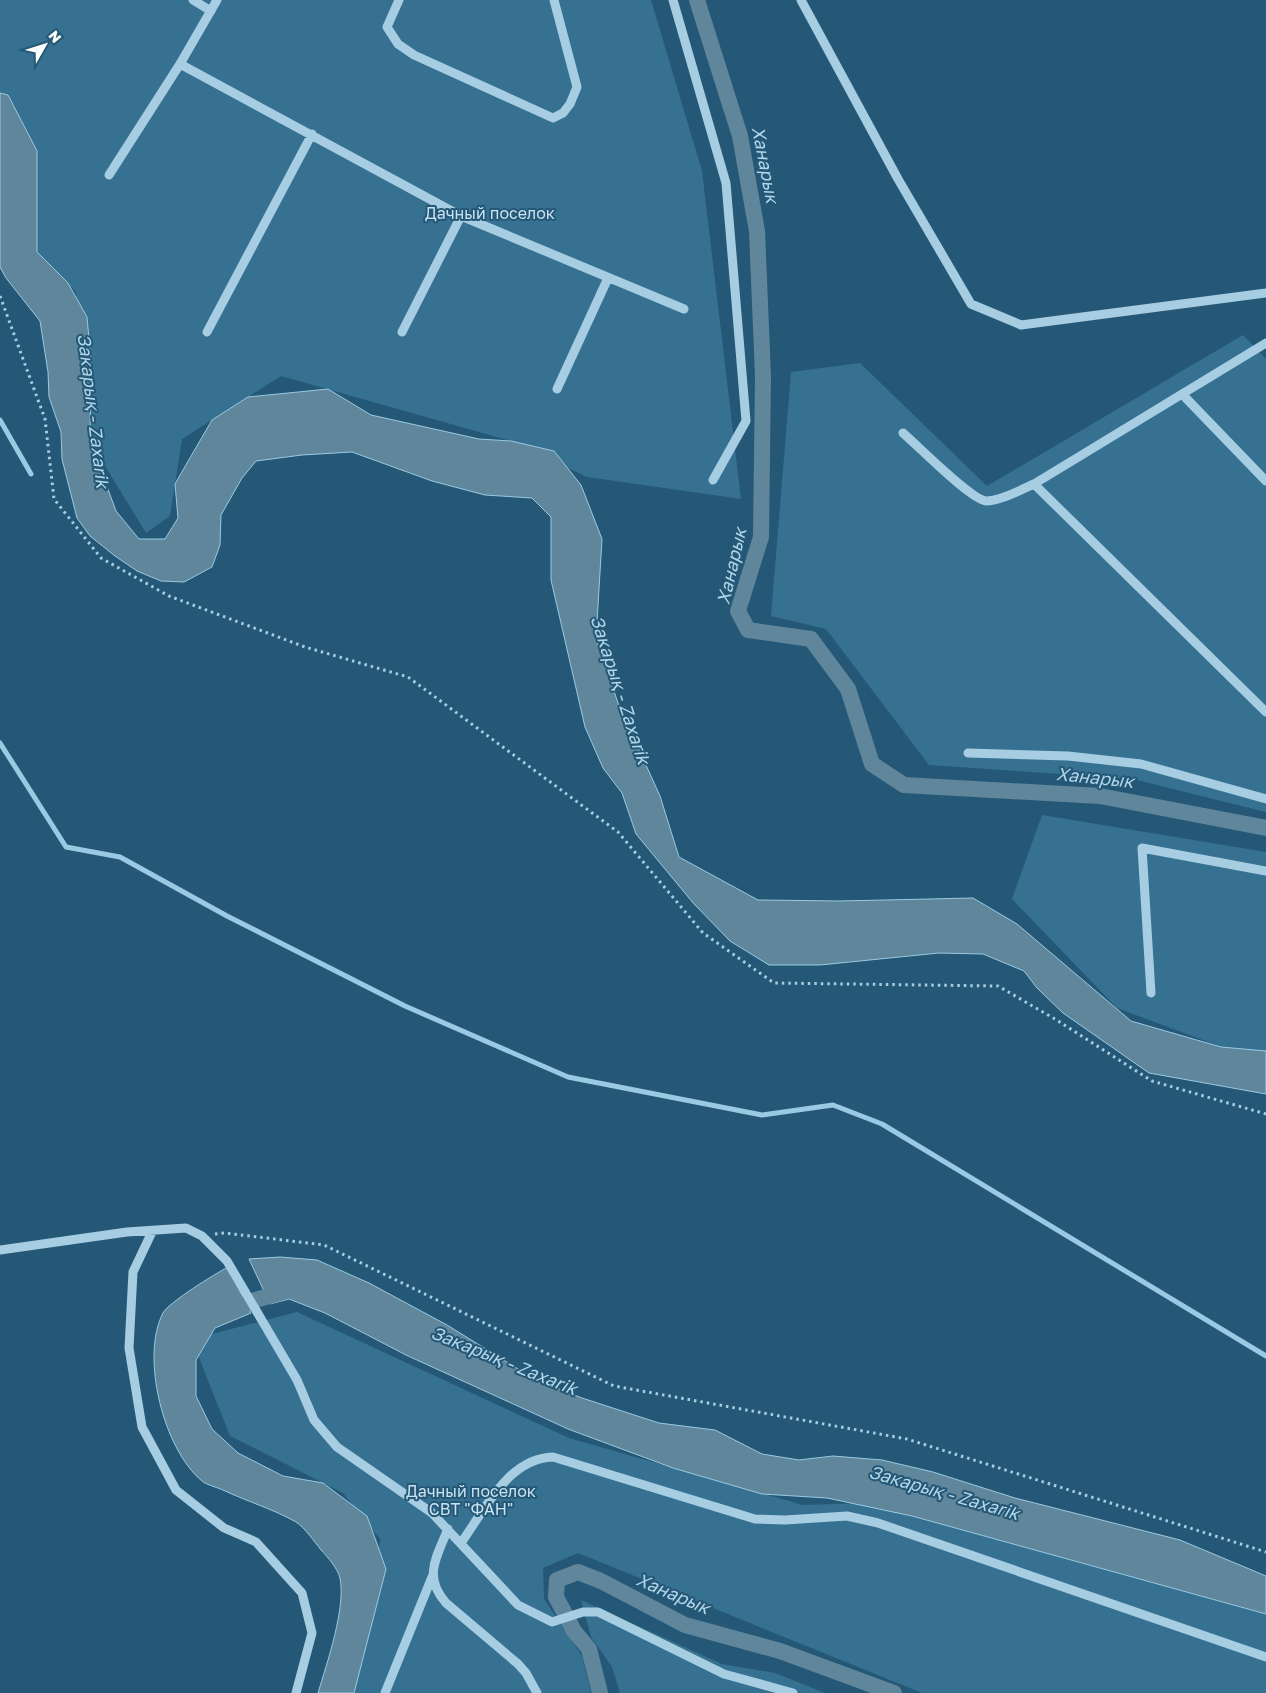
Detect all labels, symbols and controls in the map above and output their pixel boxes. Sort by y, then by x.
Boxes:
north arrow [20,20,70,70]
text: N [46,27,65,46]
water label: Ханарык [748,125,785,208]
park label: Дачный поселок [425,203,555,223]
water label: Закарық - Zaxarik [74,332,115,491]
water label: Ханарык [712,523,751,606]
water label: Закарық - Zaxarik [586,612,656,769]
water label: Ханарык [1055,762,1137,792]
water label: Закарық - Zaxarik [428,1321,582,1400]
water label: Закарық - Zaxarik [867,1460,1024,1525]
park label: Дачный поселок СВТ "ФАН" [406,1481,536,1519]
water label: Ханарык [633,1568,716,1619]

